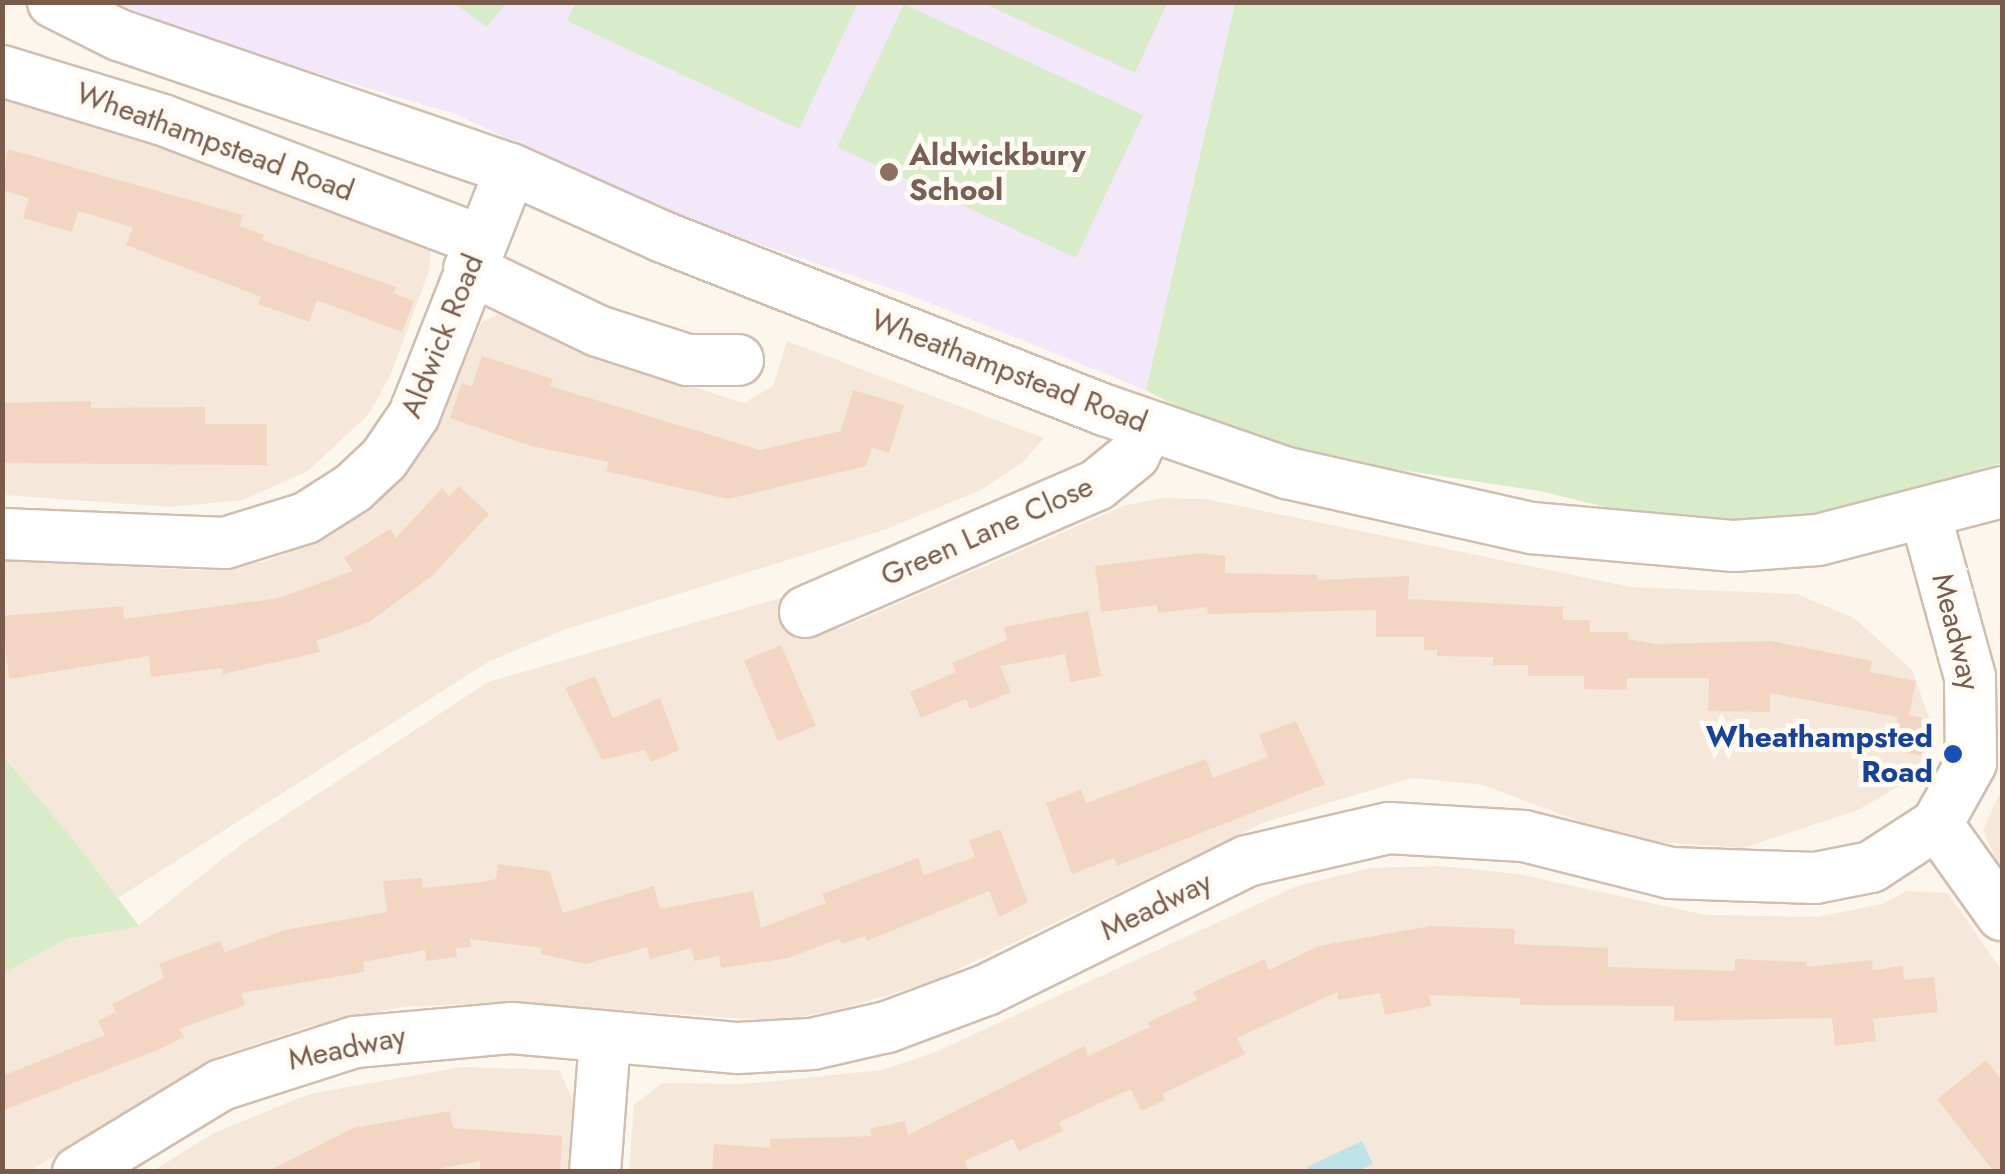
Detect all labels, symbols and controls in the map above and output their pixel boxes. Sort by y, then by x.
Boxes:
street label: Wheathampstead Road [71,75,359,209]
place label: Aldwickbury School [909,137,1086,208]
marker: Aldwickbury School [878,161,900,183]
street label: Aldwick Road [393,249,491,423]
street label: Wheathampstead Road [866,302,1152,440]
street label: Green Lane Close [875,468,1099,594]
street label: Meadway [1924,570,1988,694]
place label: Wheathampsted Road [1706,719,1933,790]
marker: Wheathampsted Road [1942,743,1964,765]
street label: Meadway [1095,864,1217,948]
street label: Meadway [285,1018,409,1078]

